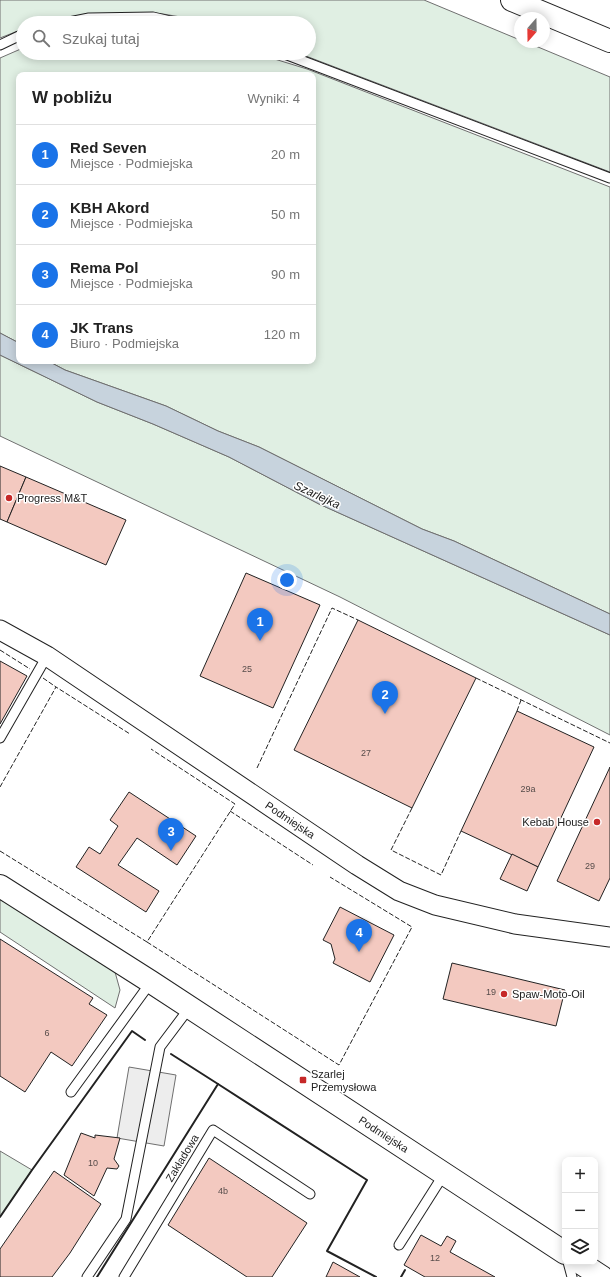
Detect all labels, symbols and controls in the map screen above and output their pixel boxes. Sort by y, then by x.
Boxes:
north arrow [514,12,550,48]
search box [16,16,316,60]
icon: search [30,27,52,49]
text: Szukaj tutaj [62,30,140,47]
text: W pobliżu [32,88,112,107]
text: Wyniki: 4 [247,91,300,106]
text: Red Seven [70,139,147,156]
text: 1 [41,147,49,162]
text: 20 m [271,147,300,162]
text: Miejsce · Podmiejska [70,156,193,171]
text: KBH Akord [70,199,149,216]
text: 2 [41,207,49,222]
text: 50 m [271,207,300,222]
text: Miejsce · Podmiejska [70,216,193,231]
text: Rema Pol [70,259,138,276]
text: 3 [41,267,49,282]
text: 90 m [271,267,300,282]
text: Miejsce · Podmiejska [70,276,193,291]
text: JK Trans [70,319,133,336]
text: 4 [41,327,49,342]
text: 120 m [264,327,300,342]
text: Biuro · Podmiejska [70,336,179,351]
water label: Szarlejka [292,478,343,512]
place label: Progress M&T [17,492,88,504]
marker: Progress M&T [4,493,14,503]
your location [277,570,297,590]
pin: 1 [247,608,273,641]
house number: 25 [242,664,252,674]
pin: 2 [372,681,398,714]
house number: 27 [361,748,371,758]
house number: 29a [520,784,536,794]
street label: Podmiejska [263,799,318,841]
place label: Kebab House [522,816,589,828]
marker: Kebab House [592,817,602,827]
pin: 3 [158,818,184,851]
house number: 29 [585,861,595,871]
pin: 4 [346,919,372,952]
house number: 19 [486,987,496,997]
place label: Spaw-Moto-Oil [512,988,585,1000]
marker: Spaw-Moto-Oil [499,989,509,999]
house number: 6 [44,1028,50,1038]
place label: Szarlej Przemysłowa [311,1068,377,1093]
marker: Szarlej Przemysłowa [298,1075,308,1085]
street label: Podmiejska [357,1114,411,1155]
street label: Zakładowa [163,1131,201,1184]
map controls [562,1157,598,1265]
button: + [562,1157,598,1193]
house number: 10 [88,1158,98,1168]
house number: 4b [218,1186,228,1196]
button: − [562,1193,598,1229]
button: layers [562,1229,598,1265]
house number: 12 [430,1253,440,1263]

